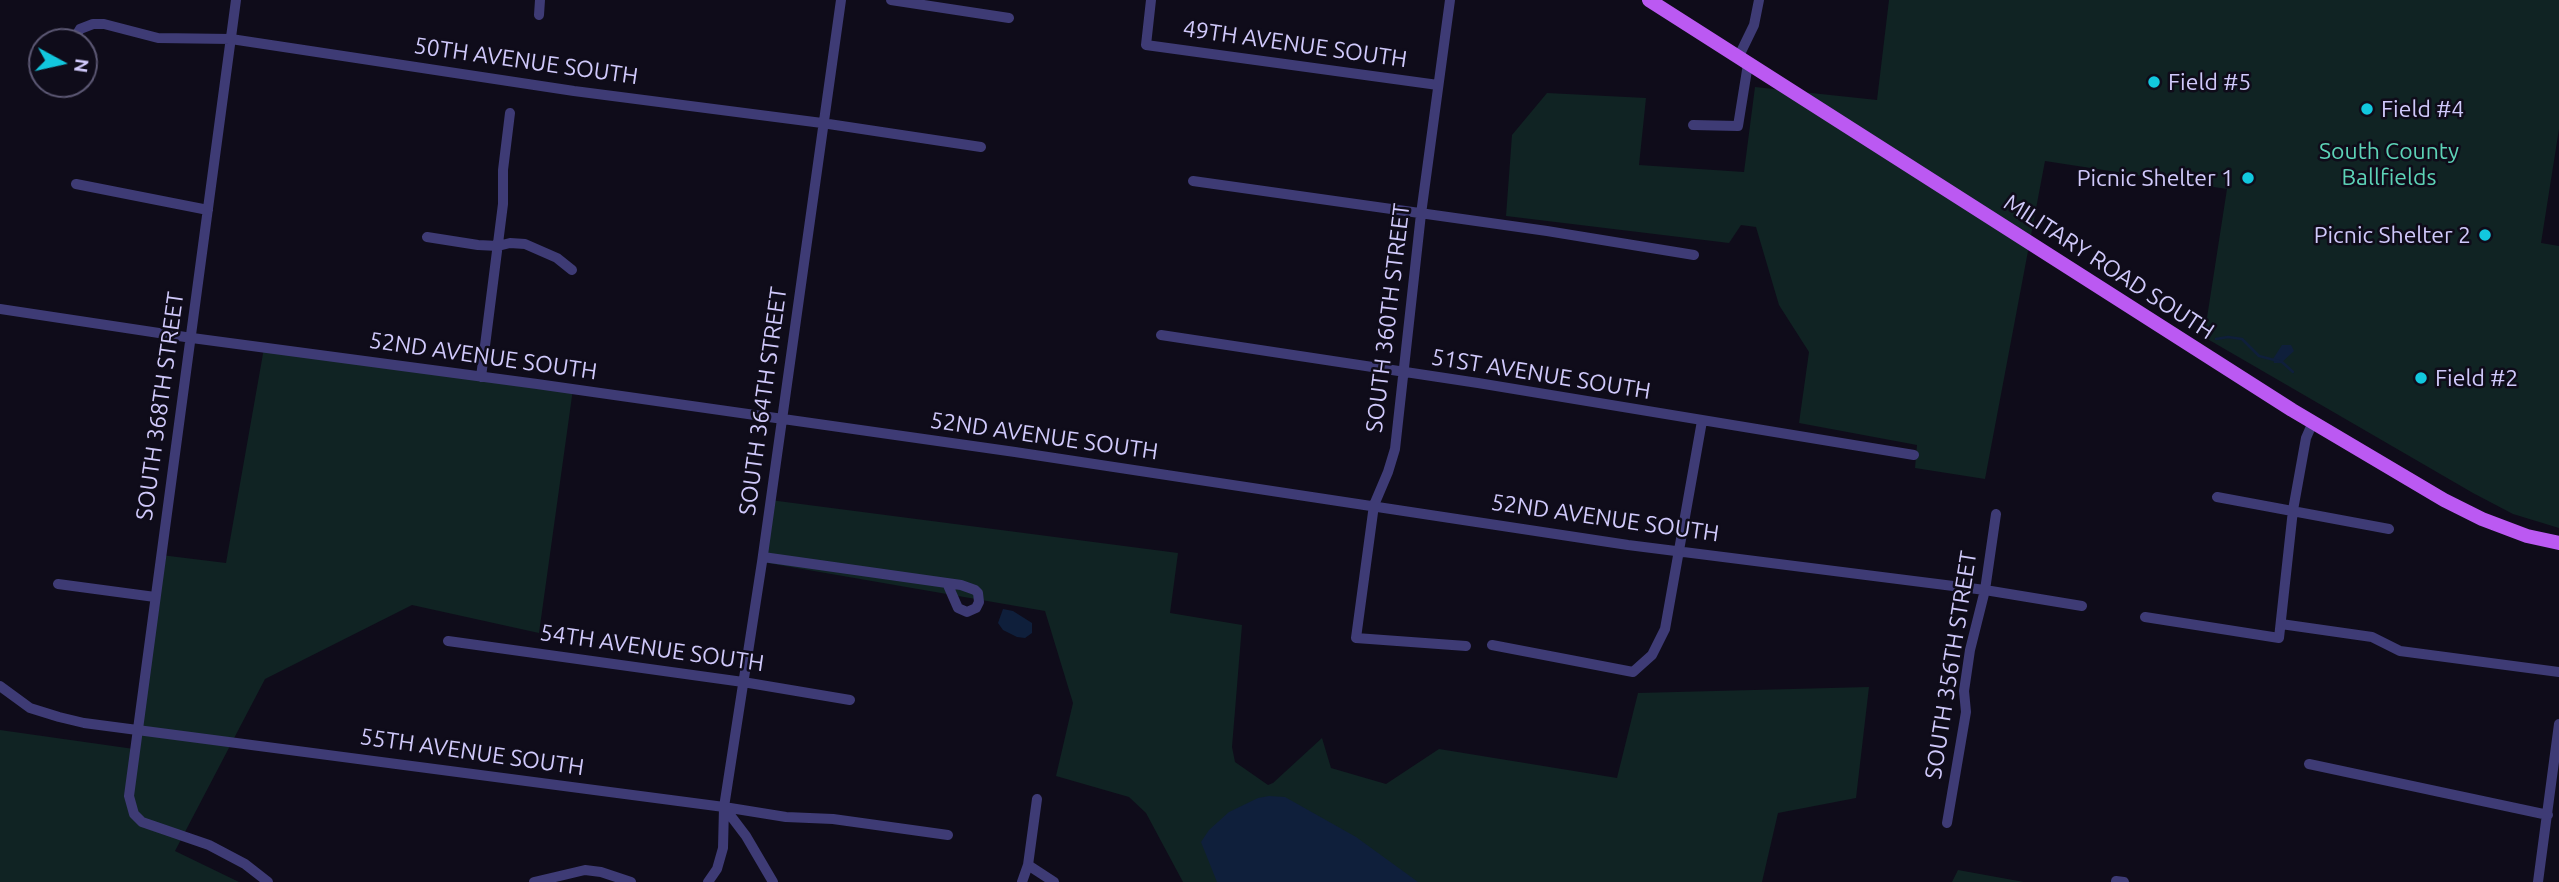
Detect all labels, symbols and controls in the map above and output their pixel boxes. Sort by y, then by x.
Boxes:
street label: 49TH AVENUE SOUTH [1181,15,1409,73]
north arrow [28,28,98,98]
street label: 50TH AVENUE SOUTH [412,32,640,90]
text: N [70,57,94,74]
place label: Field #5 [2168,68,2251,96]
marker: Field #5 [2146,74,2162,90]
place label: Field #4 [2381,95,2464,123]
marker: Field #4 [2359,101,2375,117]
park label: South County Ballfields [2319,137,2459,191]
place label: Picnic Shelter 1 [2077,164,2234,192]
marker: Picnic Shelter 1 [2240,170,2256,186]
street label: MILITARY ROAD SOUTH [1999,189,2219,345]
street label: SOUTH 360TH STREET [1360,202,1416,434]
place label: Picnic Shelter 2 [2314,221,2471,249]
marker: Picnic Shelter 2 [2477,227,2493,243]
street label: SOUTH 364TH STREET [733,285,793,517]
street label: SOUTH 368TH STREET [130,290,190,522]
street label: 52ND AVENUE SOUTH [367,326,599,386]
street label: 51ST AVENUE SOUTH [1429,343,1653,405]
place label: Field #2 [2435,364,2518,392]
marker: Field #2 [2413,370,2429,386]
street label: 52ND AVENUE SOUTH [928,406,1160,466]
street label: 52ND AVENUE SOUTH [1489,488,1721,548]
street label: SOUTH 356TH STREET [1919,549,1983,781]
street label: 54TH AVENUE SOUTH [538,619,766,677]
street label: 55TH AVENUE SOUTH [358,723,586,781]

